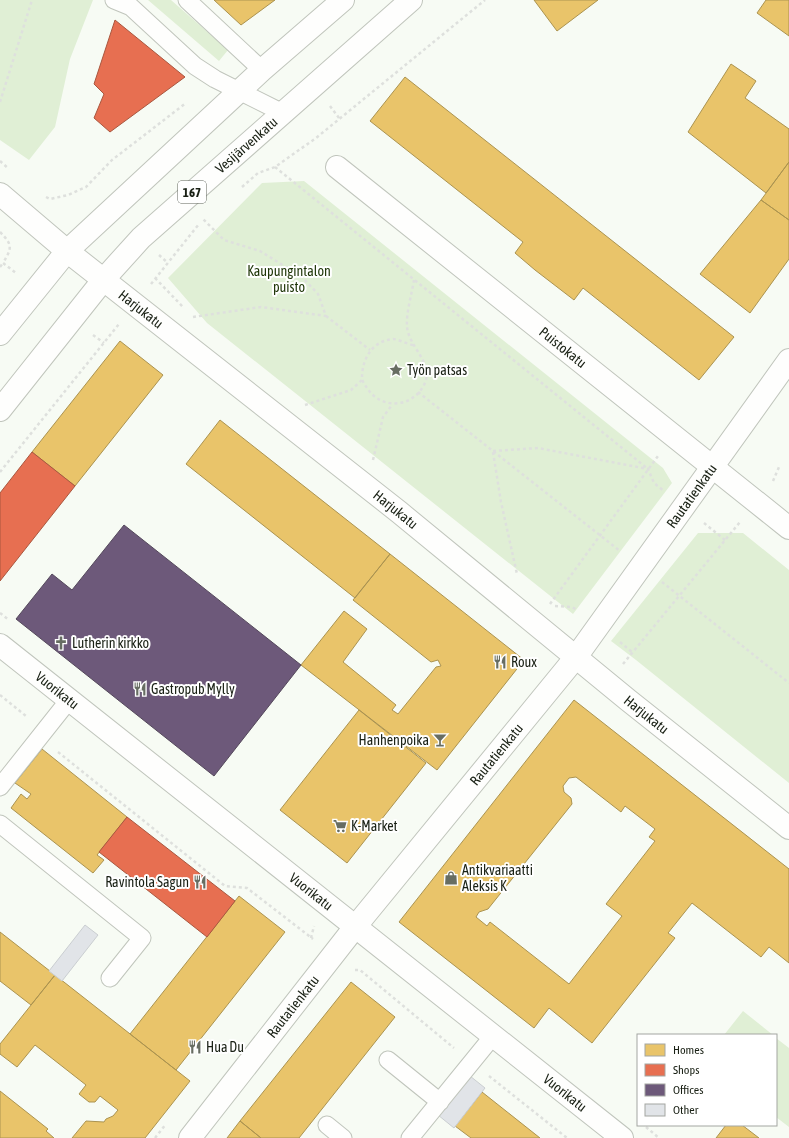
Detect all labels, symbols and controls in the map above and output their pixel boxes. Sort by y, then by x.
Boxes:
street label: Vesijärvenkatu [212,114,281,177]
road number: 167 [178,181,206,203]
park label: Kaupungintalon puisto [247,263,331,295]
street label: Harjukatu [115,287,166,332]
street label: Puistokatu [536,324,590,371]
place icon: Työn patsas [388,362,404,378]
place label: Työn patsas [407,362,467,378]
street label: Rautatienkatu [663,461,720,531]
street label: Harjukatu [370,487,421,532]
church icon: Lutherin kirkko [53,635,69,651]
place label: Lutherin kirkko [72,635,149,651]
restaurant icon: Roux [492,654,508,670]
place label: Roux [511,654,537,670]
street label: Vuorikatu [32,668,82,712]
restaurant icon: Gastropub Mylly [132,681,148,697]
place label: Gastropub Mylly [151,681,235,697]
street label: Harjukatu [621,692,672,737]
street label: Rautatienkatu [466,720,526,788]
place label: Hanhenpoika [359,732,429,748]
bar icon: Hanhenpoika [432,732,448,748]
supermarket icon: K-Market [332,818,348,834]
place label: K-Market [351,818,398,834]
place label: Antikvariaatti Aleksis K [462,862,533,894]
street label: Vuorikatu [286,870,336,914]
shop icon: Antikvariaatti Aleksis K [443,870,459,886]
place label: Ravintola Sagun [105,874,189,890]
restaurant icon: Ravintola Sagun [192,874,208,890]
street label: Rautatienkatu [264,972,322,1041]
legend [637,1034,777,1126]
restaurant icon: Hua Du [187,1039,203,1055]
place label: Hua Du [206,1039,244,1055]
text: Homes [673,1043,704,1057]
text: Shops [673,1063,699,1077]
street label: Vuorikatu [540,1071,590,1115]
text: Offices [673,1083,703,1097]
text: Other [673,1103,699,1117]

